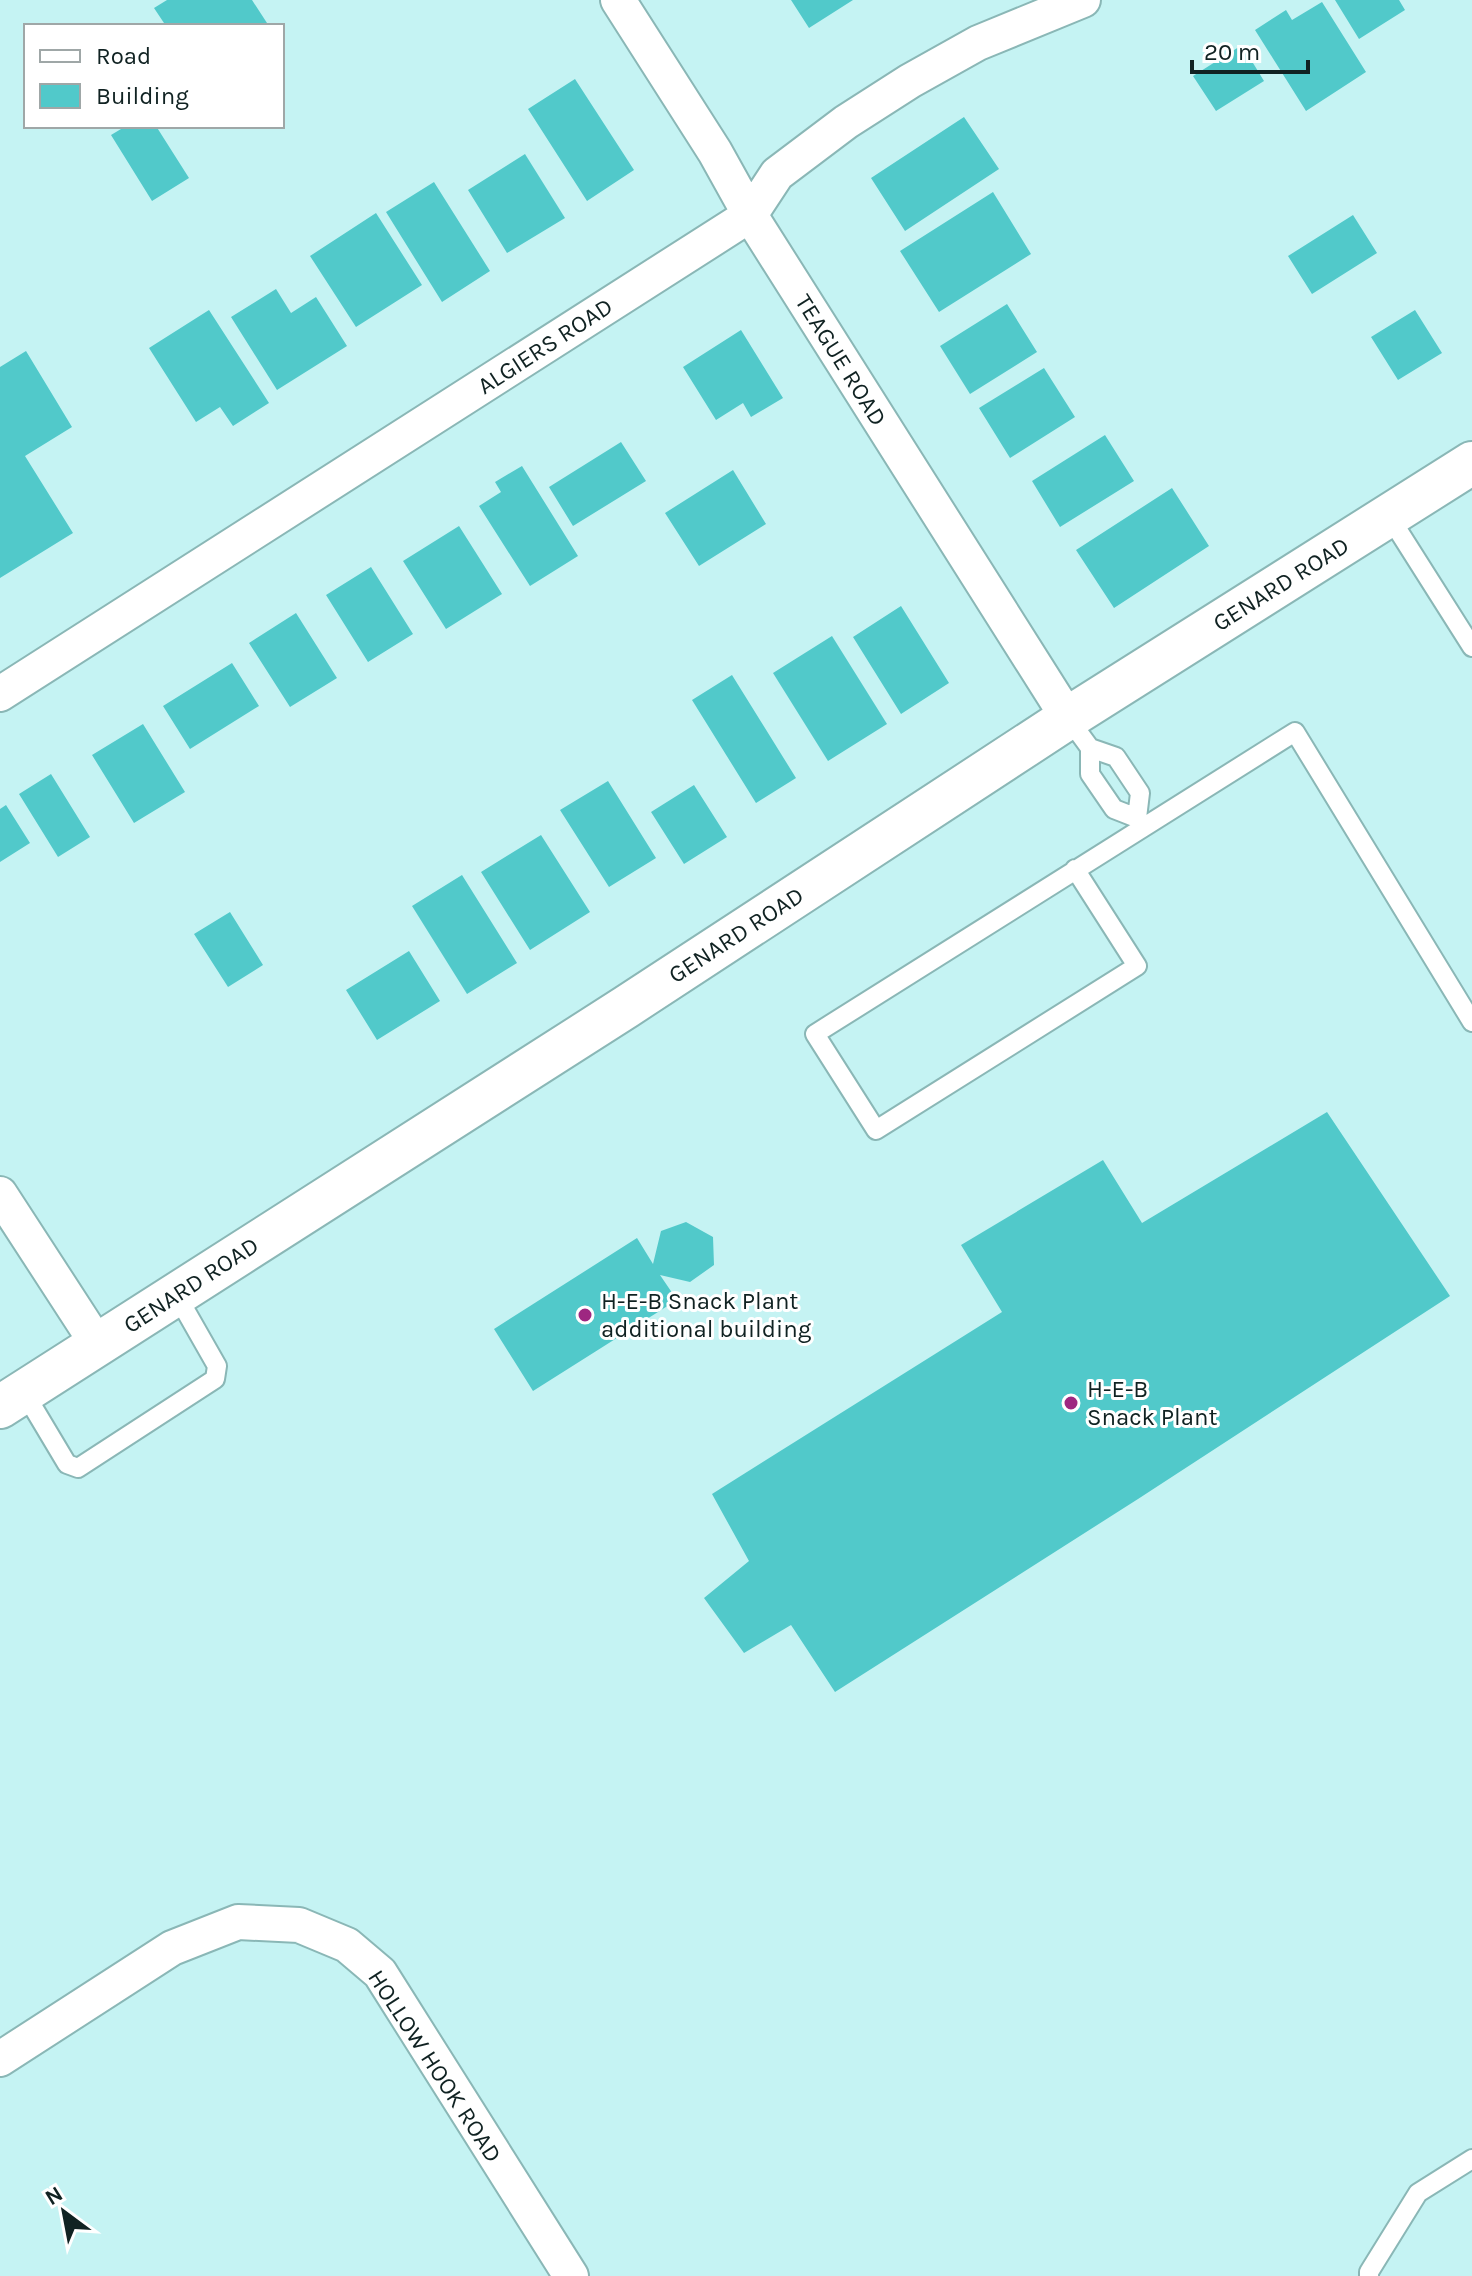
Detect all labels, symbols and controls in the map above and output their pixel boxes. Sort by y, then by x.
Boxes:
legend [24,24,284,128]
scale bar [1192,24,1308,74]
text: 20 m [1204,38,1260,66]
text: Road [96,42,151,70]
text: Building [96,82,189,110]
street label: TEAGUE ROAD [790,289,892,431]
street label: ALGIERS ROAD [472,292,618,400]
street label: GENARD ROAD [1208,531,1354,637]
street label: GENARD ROAD [663,881,809,989]
street label: GENARD ROAD [118,1231,264,1339]
place label: H-E-B Snack Plant additional building [601,1287,812,1343]
marker: H-E-B Snack Plant additional building [576,1306,594,1324]
place label: H-E-B Snack Plant [1087,1375,1218,1431]
marker: H-E-B Snack Plant [1062,1394,1080,1412]
street label: HOLLOW HOOK ROAD [362,1965,508,2167]
north arrow [24,2172,104,2252]
text: N [40,2181,68,2211]

